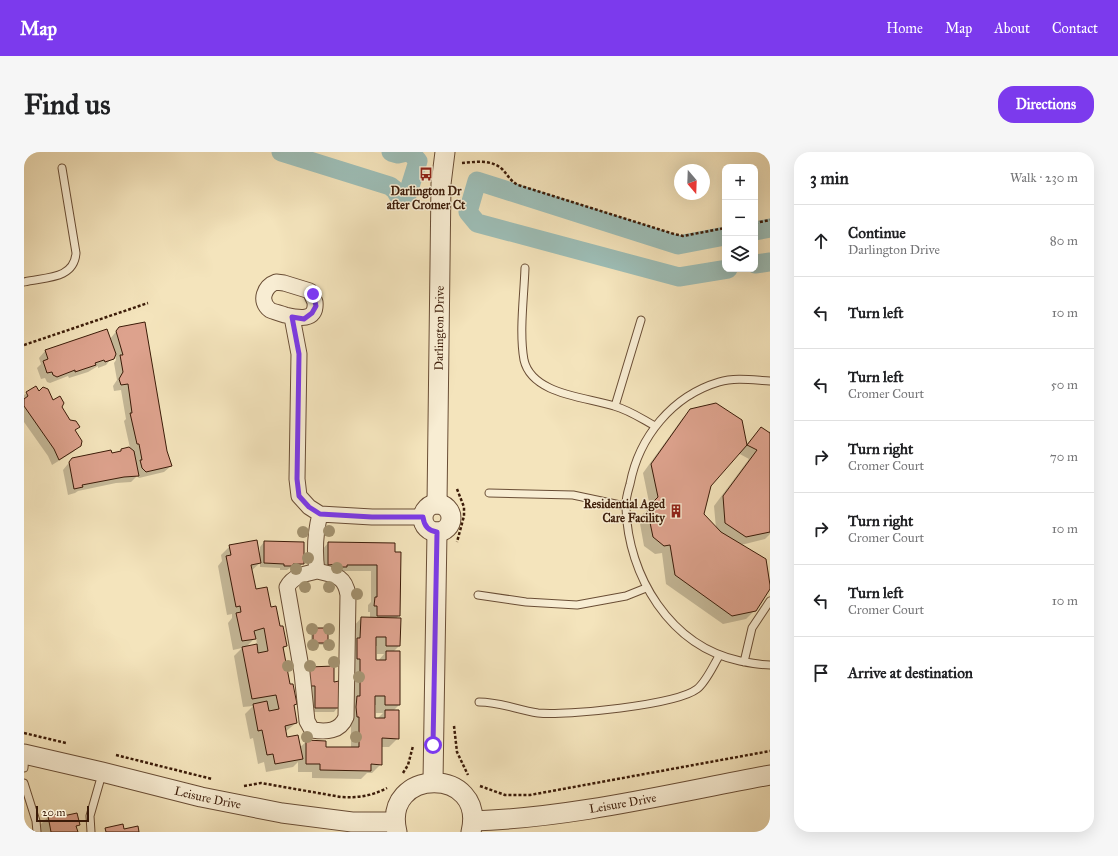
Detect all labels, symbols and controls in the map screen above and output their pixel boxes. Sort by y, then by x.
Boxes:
text: Map [20,17,57,40]
text: Home [886,20,923,37]
text: Map [945,20,972,37]
text: About [994,20,1030,37]
text: Contact [1052,20,1098,37]
button: Directions [998,86,1094,123]
text: Find us [24,87,110,122]
north arrow [674,164,710,200]
map controls [722,164,758,272]
button: + [722,164,758,200]
bus stop icon: Darlington Dr after Cromer Ct [418,166,434,182]
text: 3 min [810,168,849,189]
text: Walk · 230 m [1010,170,1078,186]
place label: Darlington Dr after Cromer Ct [387,184,466,212]
button: − [722,200,758,236]
text: Continue [848,224,906,242]
icon: ahead [810,230,832,252]
text: 80 m [1050,233,1078,249]
button: layers [722,236,758,272]
text: Darlington Drive [848,242,940,258]
route end [304,285,322,303]
street label: Darlington Drive [432,285,447,371]
icon: left [810,302,832,324]
text: Turn left [848,304,904,322]
text: 10 m [1052,305,1078,321]
text: Turn left [848,368,904,386]
icon: left [810,374,832,396]
text: 50 m [1051,377,1078,393]
text: Cromer Court [848,386,924,402]
text: Turn right [848,440,913,458]
icon: right [810,446,832,468]
text: 70 m [1050,449,1078,465]
text: Cromer Court [848,458,924,474]
place label: Residential Aged Care Facility [583,497,666,526]
building icon: Residential Aged Care Facility [668,503,684,519]
text: Turn right [848,512,913,530]
icon: right [810,518,832,540]
text: 10 m [1052,521,1078,537]
text: Cromer Court [848,530,924,546]
text: Turn left [848,584,904,602]
icon: left [810,590,832,612]
text: 10 m [1052,593,1078,609]
text: Cromer Court [848,602,924,618]
icon: arrive [810,662,832,684]
text: Arrive at destination [848,664,973,682]
route start [424,736,442,754]
street label: Leisure Drive [173,784,242,812]
street label: Leisure Drive [588,790,658,816]
scale bar [36,804,89,823]
text: 20 m [42,806,65,819]

